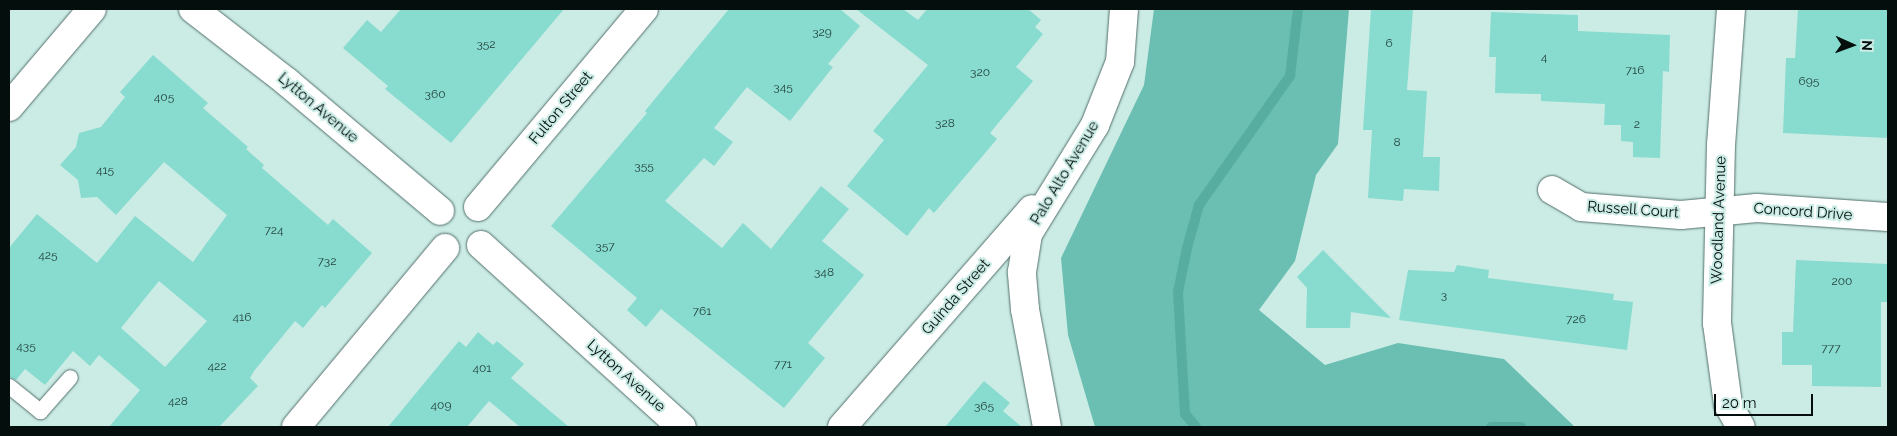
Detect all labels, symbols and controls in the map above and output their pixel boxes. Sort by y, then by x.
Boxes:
north arrow [1827,20,1877,70]
house number: 329 [812,26,832,40]
house number: 6 [1385,37,1393,51]
house number: 352 [476,38,496,52]
text: N [1859,40,1875,51]
house number: 4 [1541,51,1547,65]
house number: 716 [1626,64,1644,78]
house number: 320 [970,66,990,80]
street label: Fulton Street [525,68,597,148]
street label: Lytton Avenue [274,69,362,147]
house number: 695 [1799,75,1819,89]
house number: 345 [773,81,793,95]
house number: 360 [425,88,445,102]
house number: 405 [154,91,174,105]
house number: 328 [935,117,955,131]
street label: Palo Alto Avenue [1027,117,1103,229]
house number: 2 [1634,118,1640,132]
house number: 8 [1393,136,1401,150]
street label: Woodland Avenue [1708,155,1730,285]
house number: 355 [634,160,654,174]
house number: 415 [96,164,114,178]
street label: Russell Court [1586,198,1680,222]
street label: Concord Drive [1753,200,1853,224]
house number: 724 [264,224,284,238]
house number: 357 [595,240,615,254]
house number: 425 [38,249,58,263]
house number: 732 [317,255,337,269]
street label: Guinda Street [918,255,994,339]
house number: 348 [814,266,834,280]
house number: 200 [1832,275,1852,289]
house number: 3 [1441,289,1447,303]
house number: 761 [693,305,711,319]
house number: 416 [233,311,251,325]
house number: 726 [1566,313,1586,327]
street label: Lytton Avenue [583,336,669,416]
house number: 435 [16,340,36,354]
house number: 777 [1821,342,1841,356]
house number: 771 [774,358,792,372]
house number: 422 [207,360,227,374]
house number: 401 [472,362,492,376]
scale bar [1717,384,1816,416]
text: 20 m [1722,394,1757,412]
house number: 428 [168,395,188,409]
house number: 409 [431,399,451,413]
house number: 365 [974,400,994,414]

